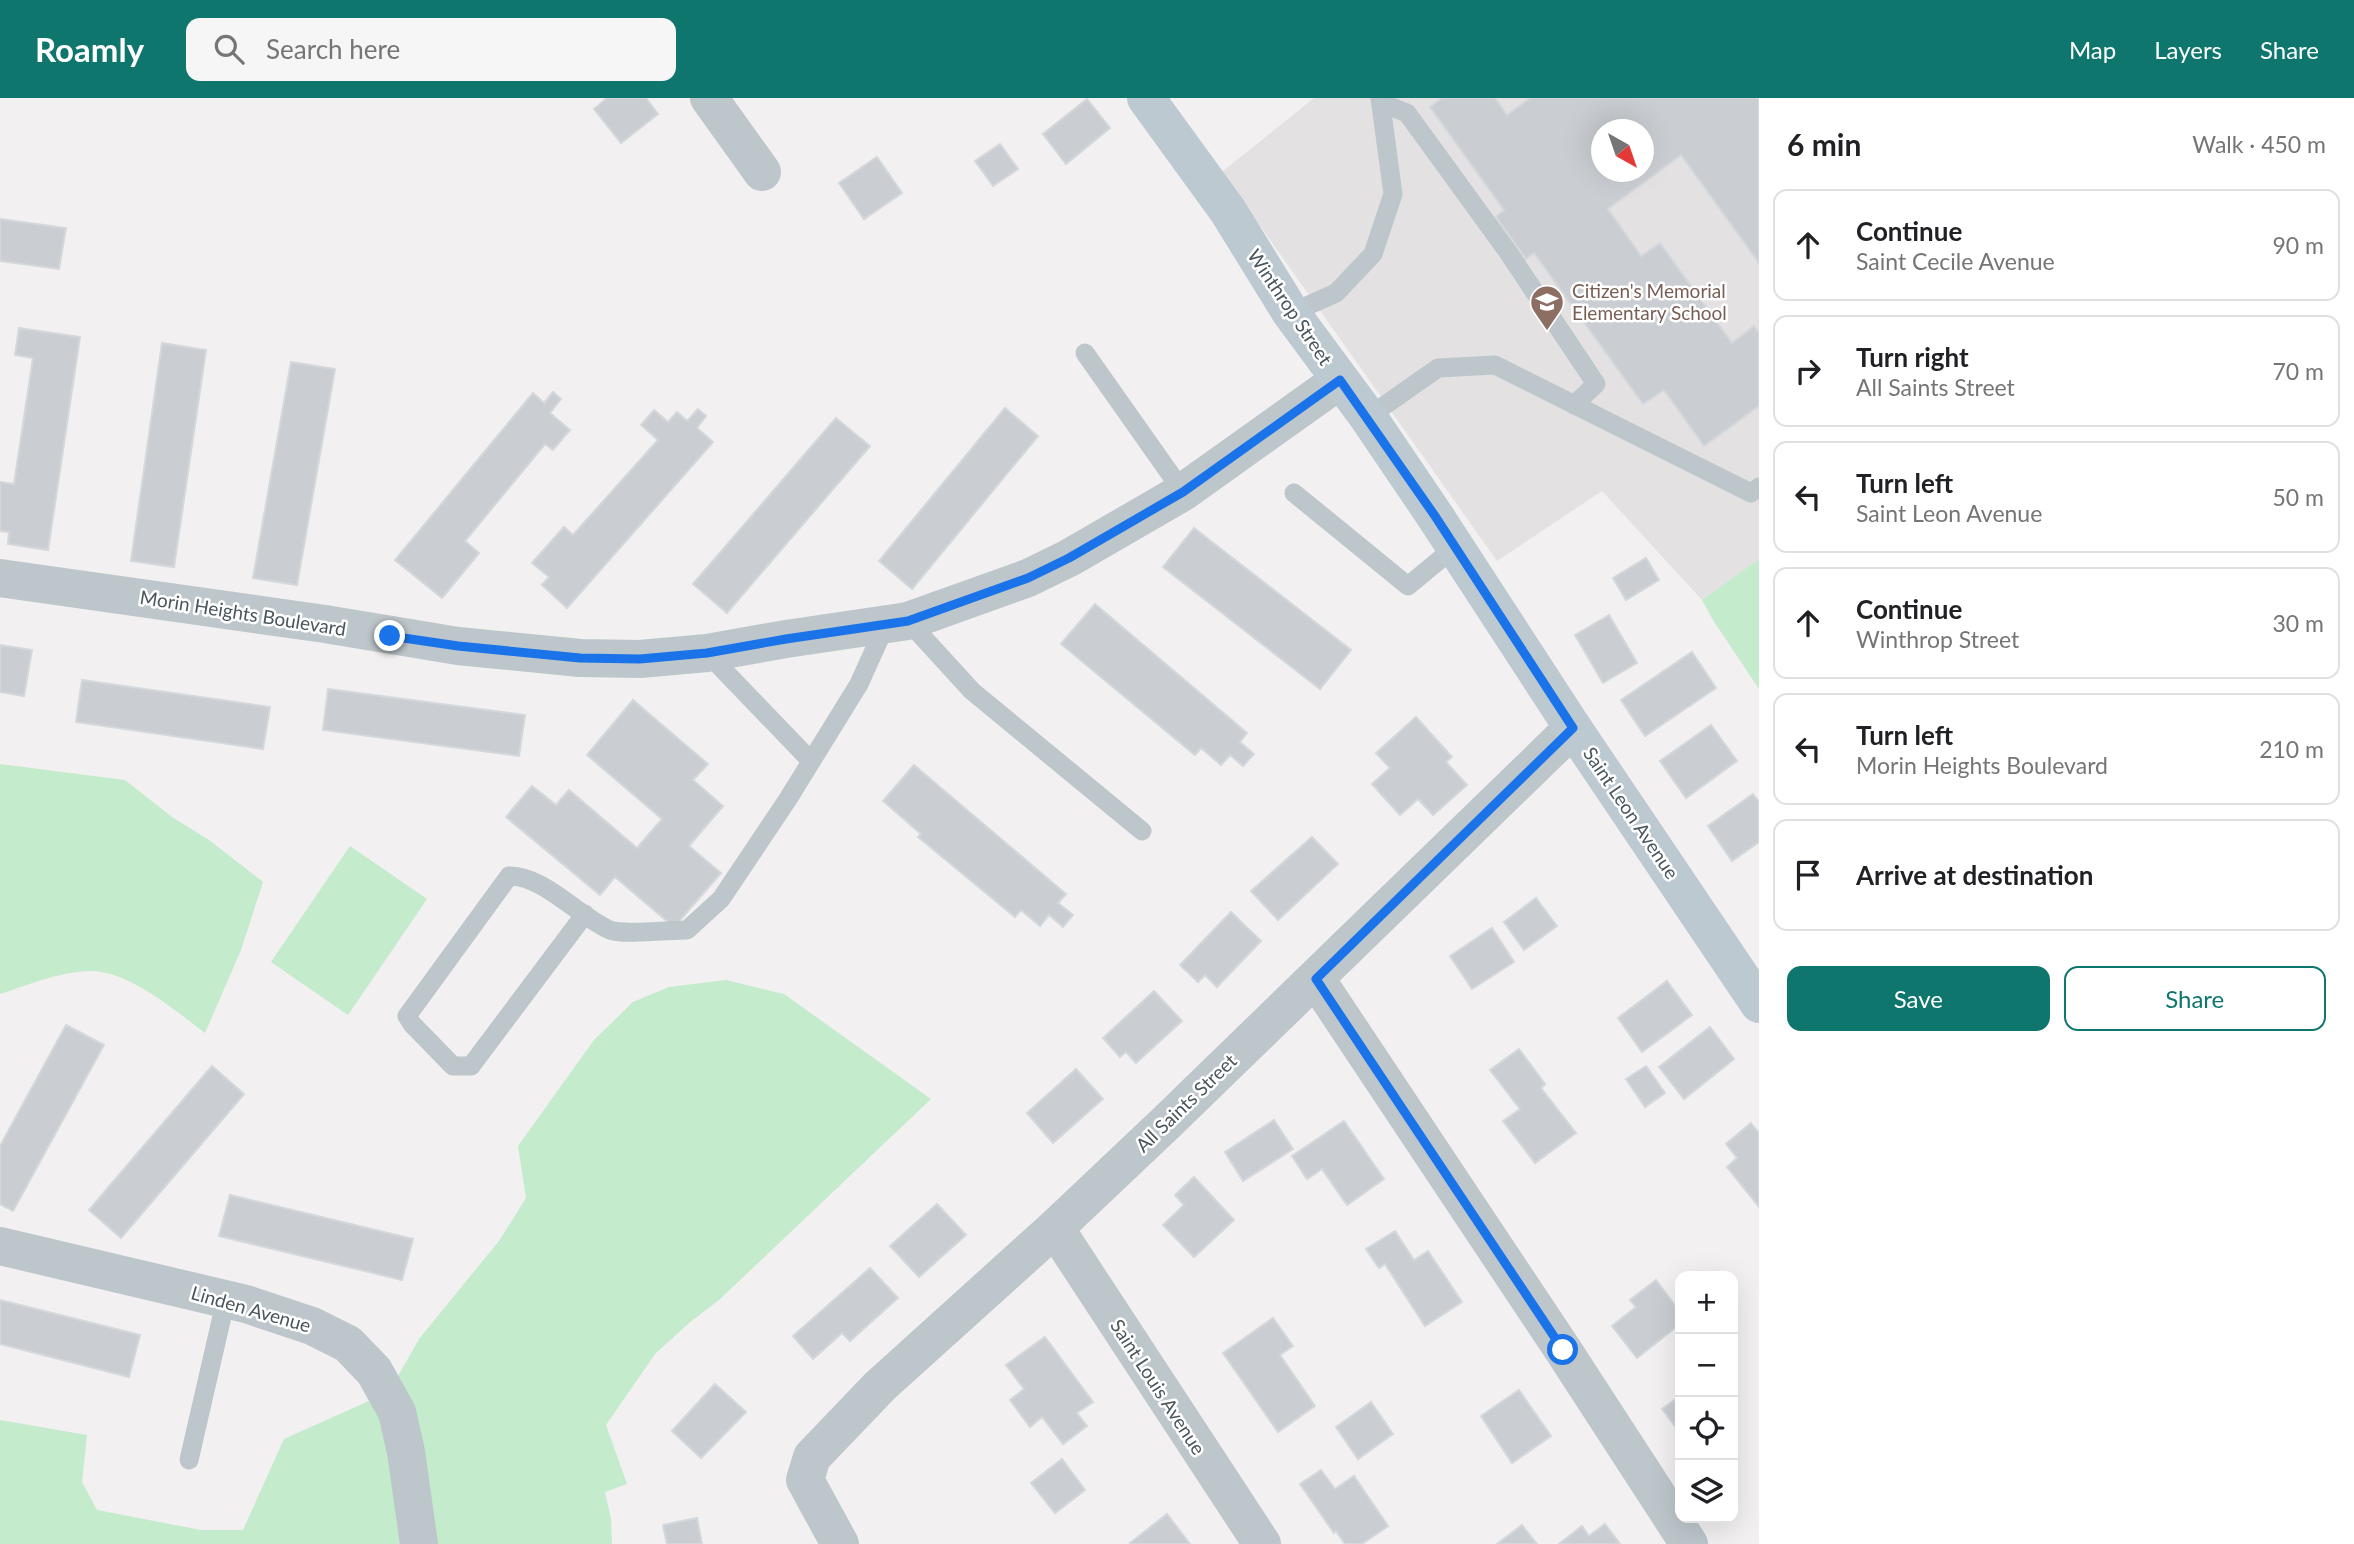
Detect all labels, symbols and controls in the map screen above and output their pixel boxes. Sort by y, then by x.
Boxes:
search box [186,18,676,81]
text: Roamly [35,29,144,69]
icon: search [210,30,248,68]
text: Search here [266,33,400,65]
text: Map [2069,35,2116,64]
text: Layers [2154,35,2222,64]
text: Share [2260,35,2319,64]
north arrow [1591,119,1654,182]
text: 6 min [1787,126,1861,162]
text: Walk · 450 m [2192,130,2326,158]
text: Continue [1856,215,1962,247]
icon: ahead [1789,226,1827,264]
text: 90 m [2273,231,2324,259]
street label: Winthrop Street [1243,244,1338,369]
text: Saint Cecile Avenue [1856,247,2055,275]
place label: Citizen's Memorial Elementary School [1572,279,1727,324]
school or university icon: Citizen's Memorial Elementary School [1528,283,1566,332]
text: Turn right [1856,341,1969,373]
icon: right [1789,352,1827,390]
text: 70 m [2273,357,2324,385]
text: All Saints Street [1856,373,2015,401]
text: Turn left [1856,467,1953,499]
icon: left [1789,478,1827,516]
text: 50 m [2273,483,2324,511]
text: Saint Leon Avenue [1856,499,2042,527]
street label: Morin Heights Boulevard [138,585,348,640]
text: Continue [1856,593,1962,625]
icon: ahead [1789,604,1827,642]
text: 30 m [2273,609,2324,637]
route end [374,620,405,651]
text: Winthrop Street [1856,625,2019,653]
text: Turn left [1856,719,1953,751]
icon: left [1789,730,1827,768]
text: 210 m [2259,735,2324,763]
street label: Saint Leon Avenue [1579,742,1684,883]
text: Morin Heights Boulevard [1856,751,2108,779]
icon: arrive [1789,856,1827,894]
text: Arrive at destination [1856,859,2093,891]
button: Save [1787,966,2050,1031]
button: Share [2064,966,2326,1031]
street label: All Saints Street [1130,1049,1241,1156]
map controls [1675,1271,1738,1523]
button: + [1675,1271,1738,1334]
street label: Linden Avenue [189,1280,314,1337]
street label: Saint Louis Avenue [1106,1315,1211,1459]
route start [1547,1334,1578,1365]
button: − [1675,1334,1738,1397]
button: locate [1675,1397,1738,1460]
button: layers [1675,1460,1738,1523]

